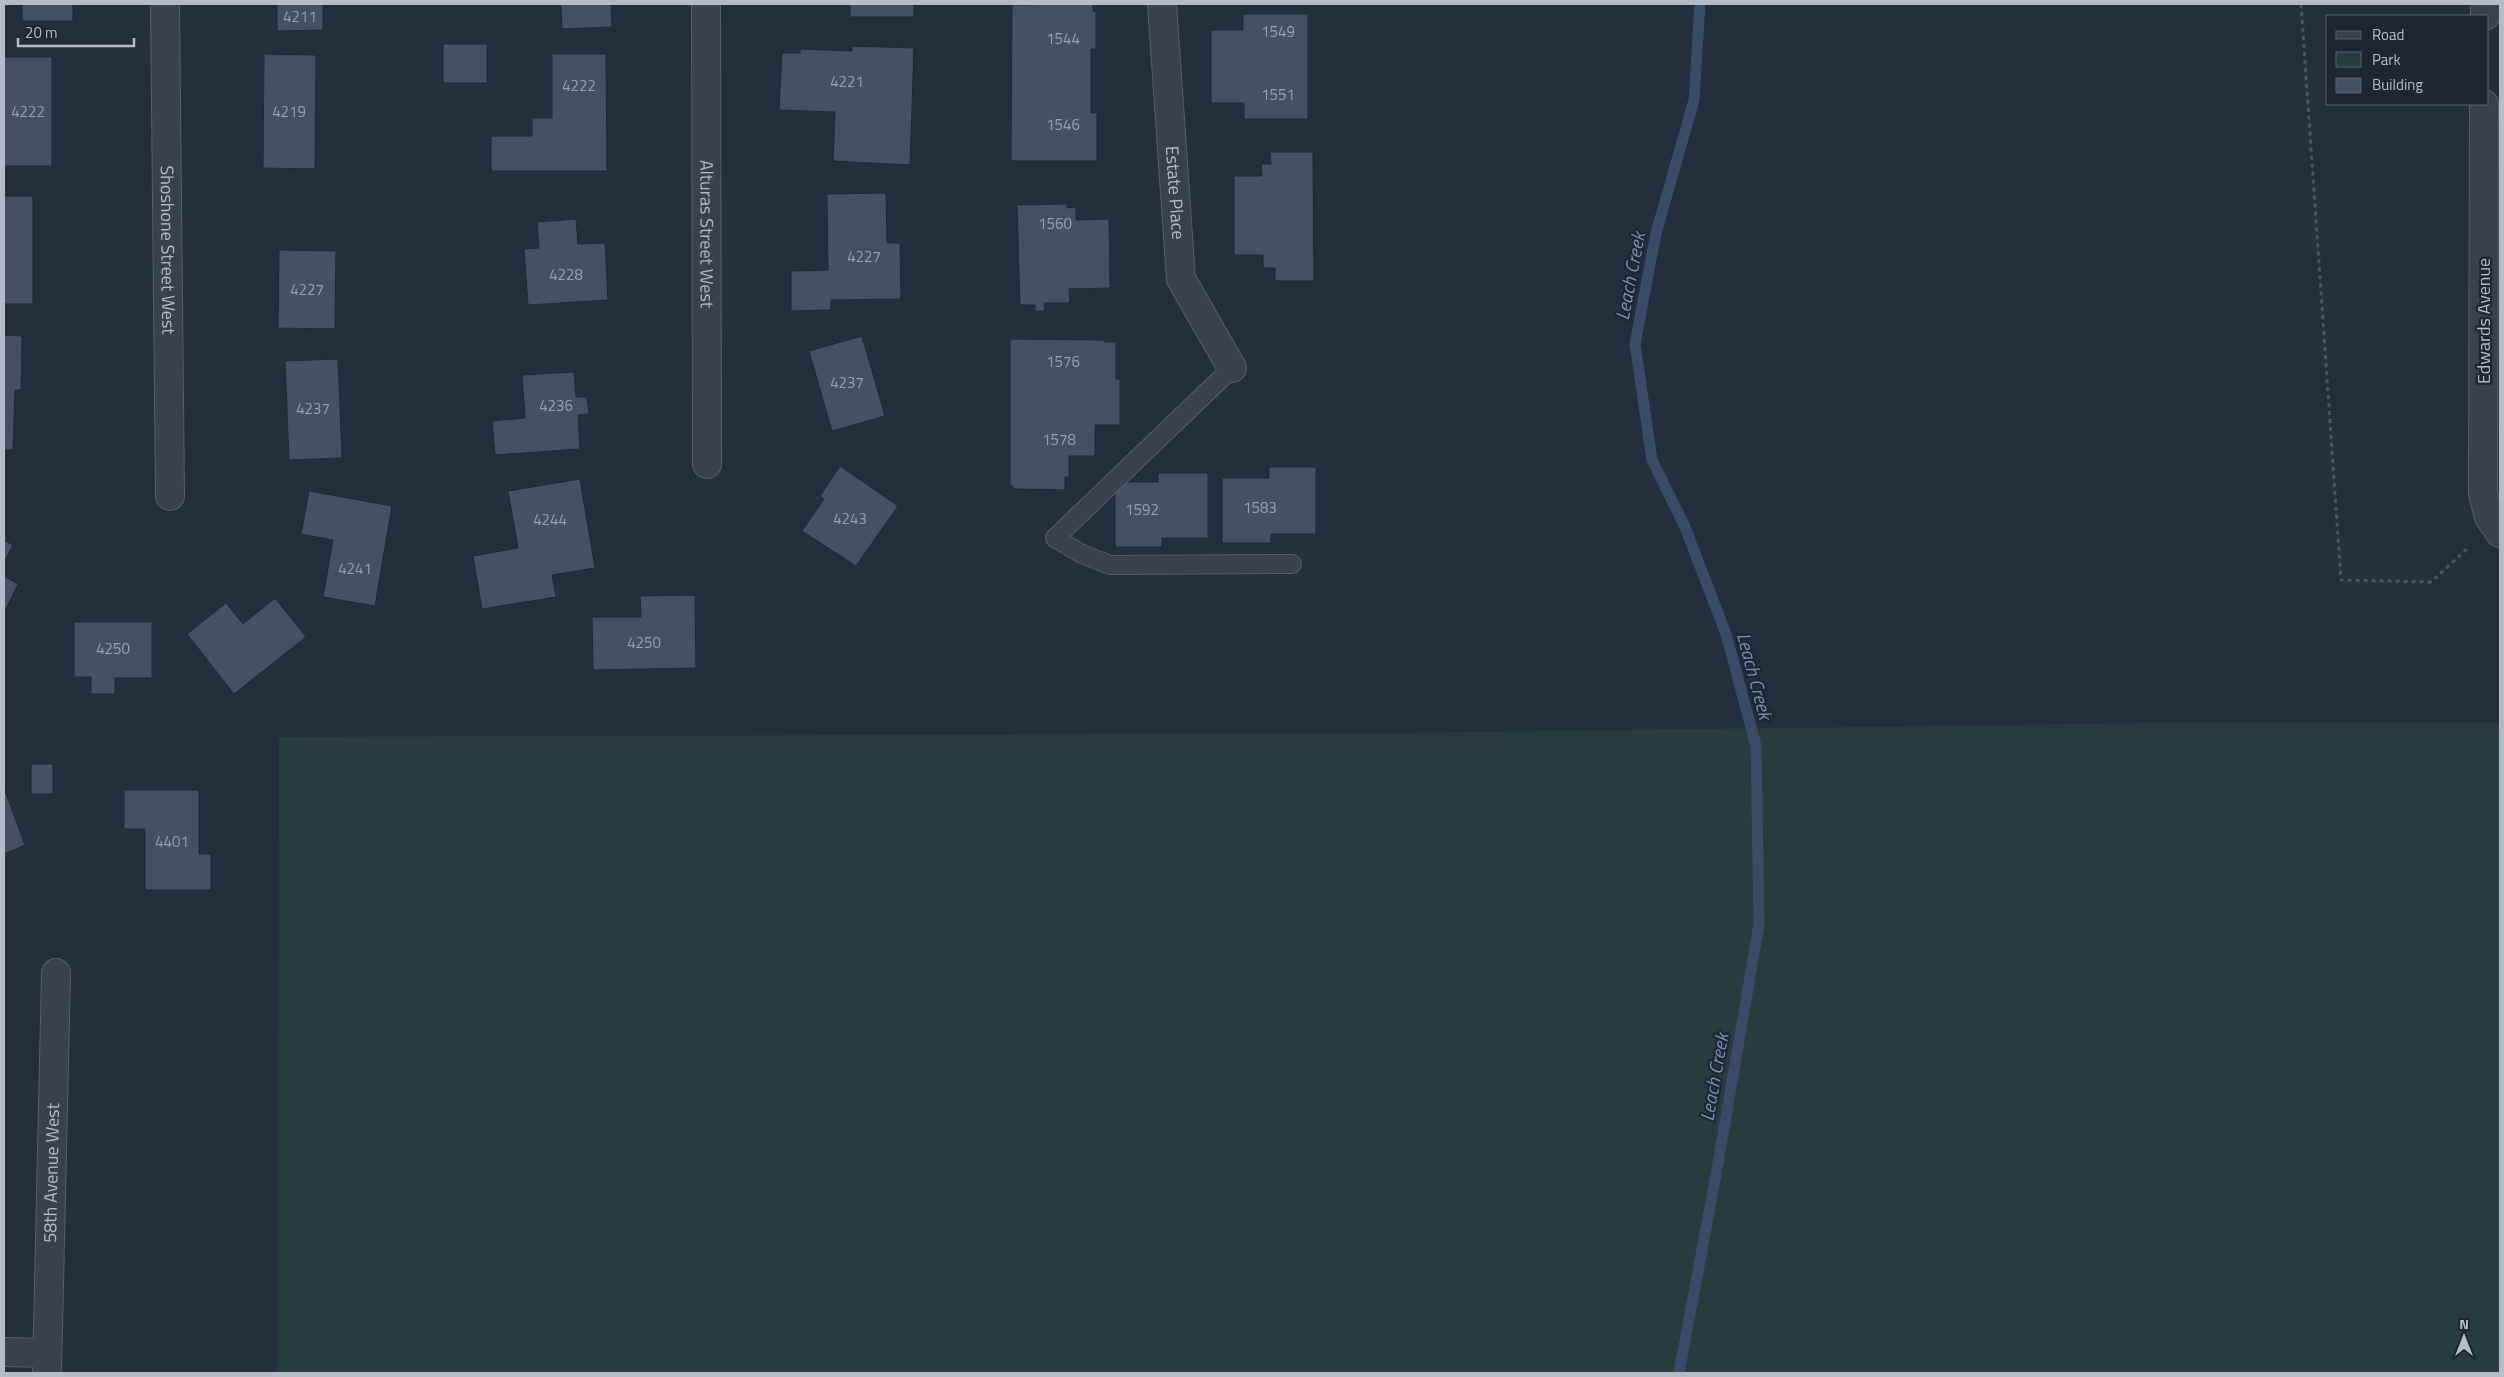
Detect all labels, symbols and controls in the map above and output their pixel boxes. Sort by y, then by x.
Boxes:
house number: 4211 [283,5,317,28]
scale bar [18,15,134,47]
legend [2326,15,2489,105]
house number: 1549 [1261,20,1295,43]
text: 20 m [25,21,58,44]
text: Road [2372,23,2404,46]
house number: 1544 [1046,27,1080,50]
text: Park [2372,48,2401,71]
house number: 4221 [830,70,864,93]
text: Building [2372,73,2423,96]
house number: 4222 [562,74,596,97]
house number: 1551 [1261,83,1295,106]
house number: 4222 [11,100,45,123]
house number: 4219 [272,100,306,123]
house number: 1546 [1046,113,1080,136]
street label: Estate Place [1159,145,1192,240]
street label: Alturas Street West [693,160,721,309]
street label: Shoshone Street West [154,165,182,335]
house number: 1560 [1038,212,1072,235]
water label: Leach Creek [1607,227,1653,322]
house number: 4227 [847,245,881,268]
street label: Edwards Avenue [2470,258,2497,384]
house number: 4228 [549,263,583,286]
house number: 4227 [290,278,324,301]
house number: 1576 [1046,350,1080,373]
house number: 4237 [830,371,864,394]
house number: 4236 [539,394,573,417]
house number: 4237 [296,397,330,420]
house number: 1578 [1042,428,1076,451]
house number: 1583 [1243,496,1277,519]
house number: 1592 [1125,498,1159,521]
house number: 4243 [833,507,867,530]
house number: 4244 [533,508,567,531]
house number: 4241 [338,557,372,580]
water label: Leach Creek [1730,629,1782,725]
house number: 4250 [627,631,661,654]
house number: 4250 [96,637,130,660]
house number: 4401 [155,830,189,853]
water label: Leach Creek [1692,1028,1736,1123]
street label: 58th Avenue West [36,1102,66,1243]
north arrow [2439,1312,2489,1362]
text: N [2459,1313,2469,1334]

